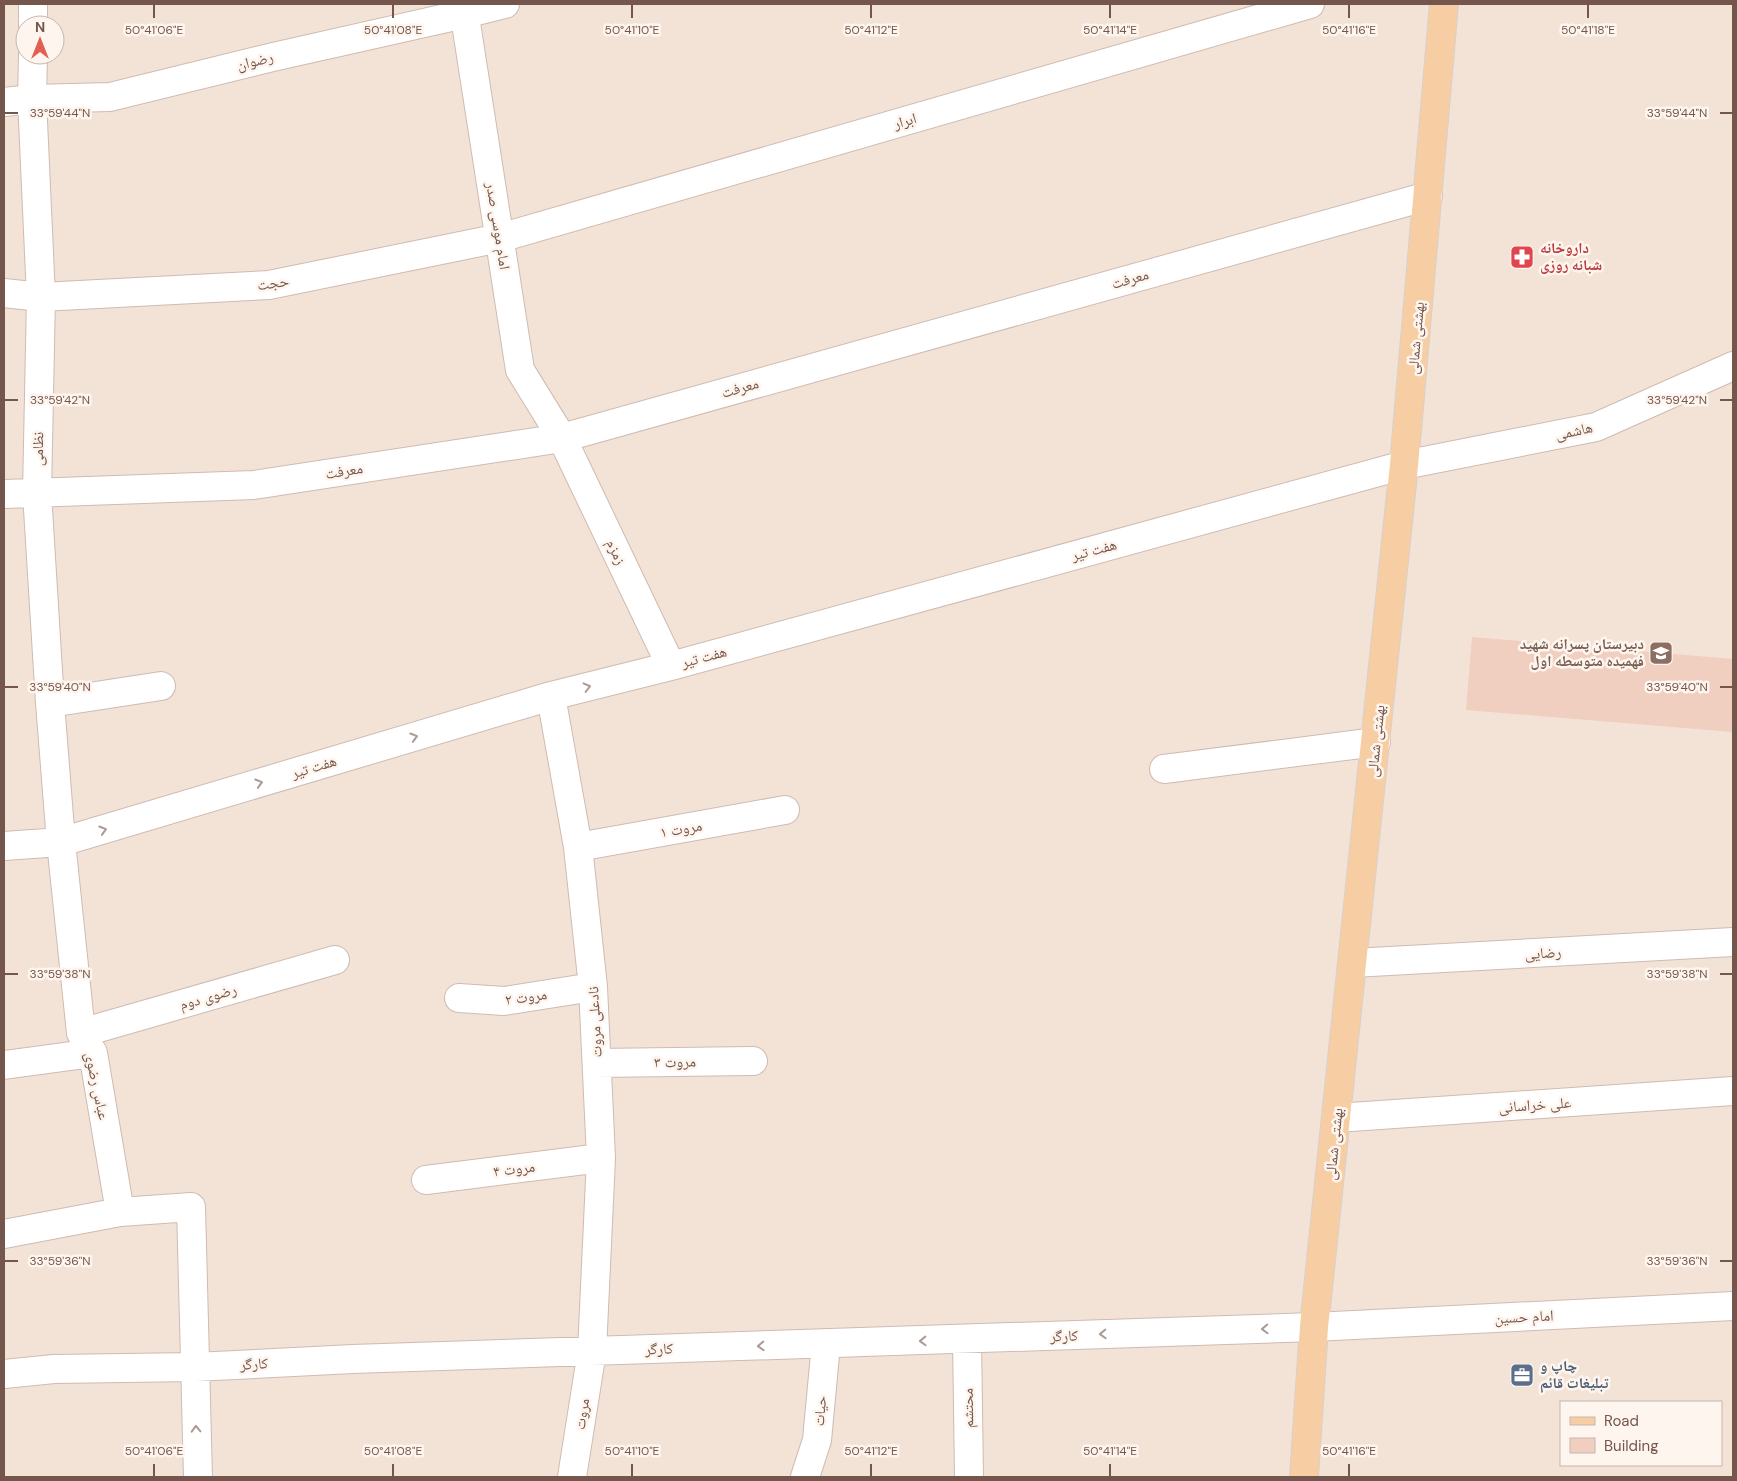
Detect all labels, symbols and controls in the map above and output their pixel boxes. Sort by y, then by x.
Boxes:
north arrow [15,15,65,65]
text: N [35,18,45,36]
text: 50°41'06"E [125,22,184,38]
text: 50°41'08"E [364,22,422,38]
text: 50°41'10"E [605,22,660,38]
text: 50°41'12"E [844,22,898,38]
text: 50°41'14"E [1083,22,1137,38]
text: 50°41'16"E [1322,22,1376,38]
text: 50°41'18"E [1561,22,1615,38]
street label: رضوان [235,47,276,75]
text: 33°59'44"N [30,105,90,121]
text: 33°59'44"N [1647,105,1707,121]
street label: ابرار [890,108,919,134]
street label: امام موسی صدر [481,180,515,271]
place label: داروخانه شبانه روزی [1540,238,1602,275]
pharmacy icon: داروخانه شبانه روزی [1509,244,1535,270]
street label: معرفت [1109,264,1151,294]
street label: حجت [256,271,291,295]
street label: بهشتی شمالی [1403,301,1429,375]
street label: معرفت [719,373,761,403]
text: 33°59'42"N [30,392,90,408]
text: 33°59'42"N [1647,392,1707,408]
street label: هاشمی [1553,417,1595,445]
street label: نظامی [28,432,48,466]
street label: معرفت [324,458,364,484]
street label: هفت تیر [1068,534,1119,566]
street label: زمزم [601,536,631,568]
place label: دبیرستان پسرانه شهید فهمیده متوسطه اول [1520,634,1644,671]
school or university icon: دبیرستان پسرانه شهید فهمیده متوسطه اول [1648,640,1674,666]
street label: هفت تیر [678,641,729,673]
text: 33°59'40"N [29,679,91,695]
text: 33°59'40"N [1646,679,1708,695]
one-way arrow [583,682,592,693]
street label: بهشتی شمالی [1362,704,1390,778]
one-way arrow [410,732,418,742]
street label: هفت تیر [288,751,339,784]
one-way arrow [254,779,262,789]
street label: مروت ۱ [658,815,704,843]
one-way arrow [98,825,107,835]
street label: رضایی [1524,942,1562,964]
text: 33°59'38"N [30,966,90,982]
text: 33°59'38"N [1647,966,1707,982]
street label: رضوی دوم [177,979,239,1015]
street label: مروت ۲ [504,984,548,1010]
street label: نادعلی مروت [583,986,607,1058]
street label: عباس رضوی [80,1050,114,1122]
street label: مروت ۳ [654,1052,696,1072]
street label: علی خراسانی [1498,1092,1572,1118]
street label: بهشتی شمالی [1320,1107,1348,1181]
street label: مروت ۴ [492,1156,536,1181]
text: 33°59'36"N [29,1253,91,1269]
text: 33°59'36"N [1646,1253,1708,1269]
street label: امام حسین [1494,1305,1554,1329]
one-way arrow [1261,1323,1269,1334]
street label: کارگر [1049,1326,1078,1347]
one-way arrow [1099,1329,1107,1340]
one-way arrow [919,1335,927,1346]
street label: کارگر [644,1339,673,1360]
one-way arrow [756,1341,764,1351]
street label: کارگر [238,1353,269,1375]
place label: چاپ و تبلیغات قائم [1540,1356,1608,1393]
office icon: چاپ و تبلیغات قائم [1509,1362,1535,1388]
street label: محتشم [958,1388,978,1428]
street label: حیات [809,1395,831,1427]
street label: مروت [570,1397,594,1431]
legend [1560,1401,1722,1466]
text: Road [1604,1411,1639,1431]
one-way arrow [191,1424,202,1432]
text: Building [1604,1436,1659,1456]
text: 50°41'06"E [125,1443,184,1459]
text: 50°41'08"E [364,1443,422,1459]
text: 50°41'10"E [605,1443,660,1459]
text: 50°41'12"E [844,1443,898,1459]
text: 50°41'14"E [1083,1443,1137,1459]
text: 50°41'16"E [1322,1443,1376,1459]

